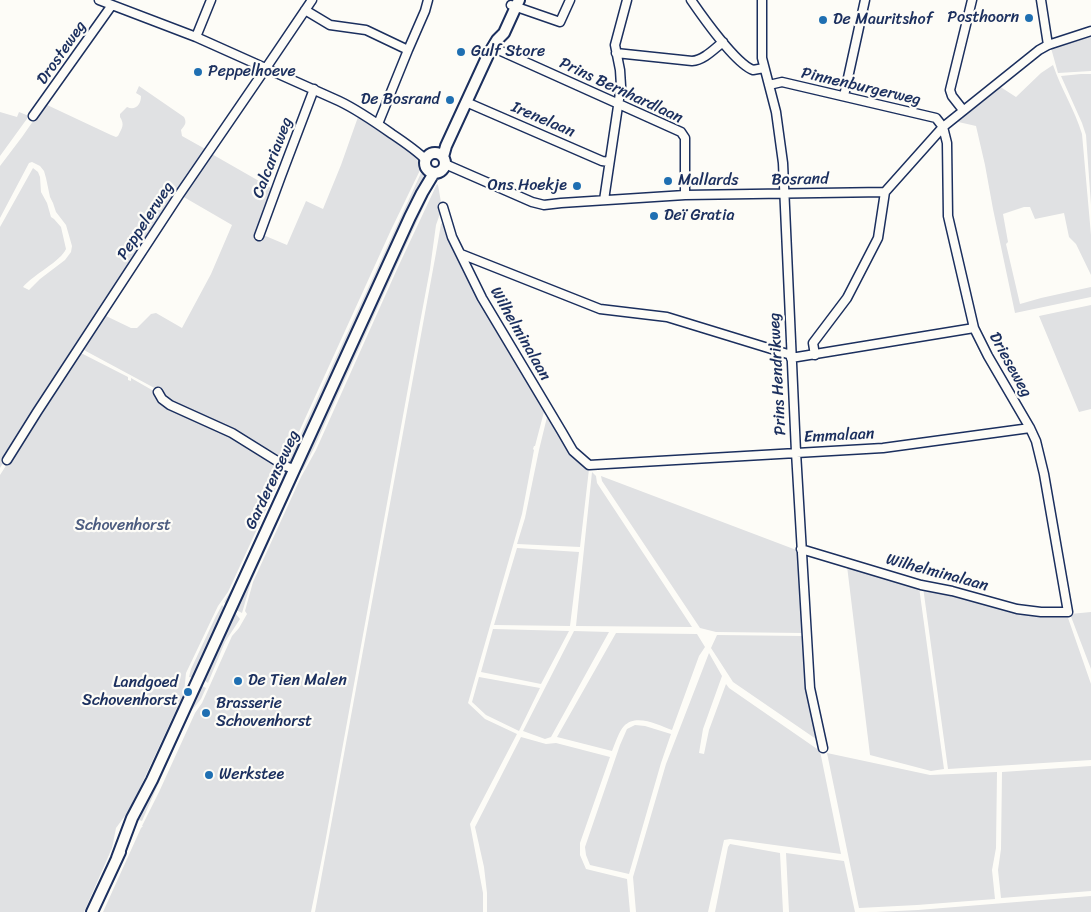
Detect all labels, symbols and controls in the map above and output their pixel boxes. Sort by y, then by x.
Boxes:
place label: Posthoorn [947,8,1019,28]
place label: De Mauritshof [833,10,933,30]
marker: Posthoorn [1023,12,1035,24]
marker: De Mauritshof [817,14,829,26]
street label: Drosteweg [33,18,91,88]
place label: Gulf Store [471,42,545,62]
marker: Gulf Store [455,46,467,58]
street label: Prins Bernhardlaan [556,54,686,128]
place label: Peppelhoeve [208,62,296,82]
street label: Pinnenburgerweg [799,64,923,110]
marker: Peppelhoeve [192,66,204,78]
place label: De Bosrand [361,90,440,110]
marker: De Bosrand [444,94,456,106]
street label: Irenelaan [508,98,578,142]
street label: Calcariaweg [249,115,297,201]
street label: Bosrand [771,170,829,190]
place label: Mallards [678,171,739,191]
marker: Mallards [662,175,674,187]
place label: Ons Hoekje [487,176,567,196]
street label: Peppelerweg [114,178,178,264]
marker: Ons Hoekje [571,180,583,192]
place label: Deï Gratia [664,206,734,226]
marker: Deï Gratia [648,210,660,222]
street label: Wilhelminalaan [485,284,555,384]
street label: Prins Hendrikweg [765,312,791,436]
street label: Drieseweg [984,329,1036,401]
street label: Emmalaan [803,425,875,447]
street label: Garderenseweg [242,427,304,533]
park label: Schovenhorst [75,516,171,536]
street label: Wilhelminalaan [884,550,990,596]
place label: De Tien Malen [248,671,347,691]
place label: Landgoed Schovenhorst [82,673,178,711]
marker: De Tien Malen [232,675,244,687]
marker: Landgoed Schovenhorst [182,686,194,698]
place label: Brasserie Schovenhorst [216,694,312,732]
marker: Brasserie Schovenhorst [200,707,212,719]
place label: Werkstee [219,765,284,785]
marker: Werkstee [203,769,215,781]

